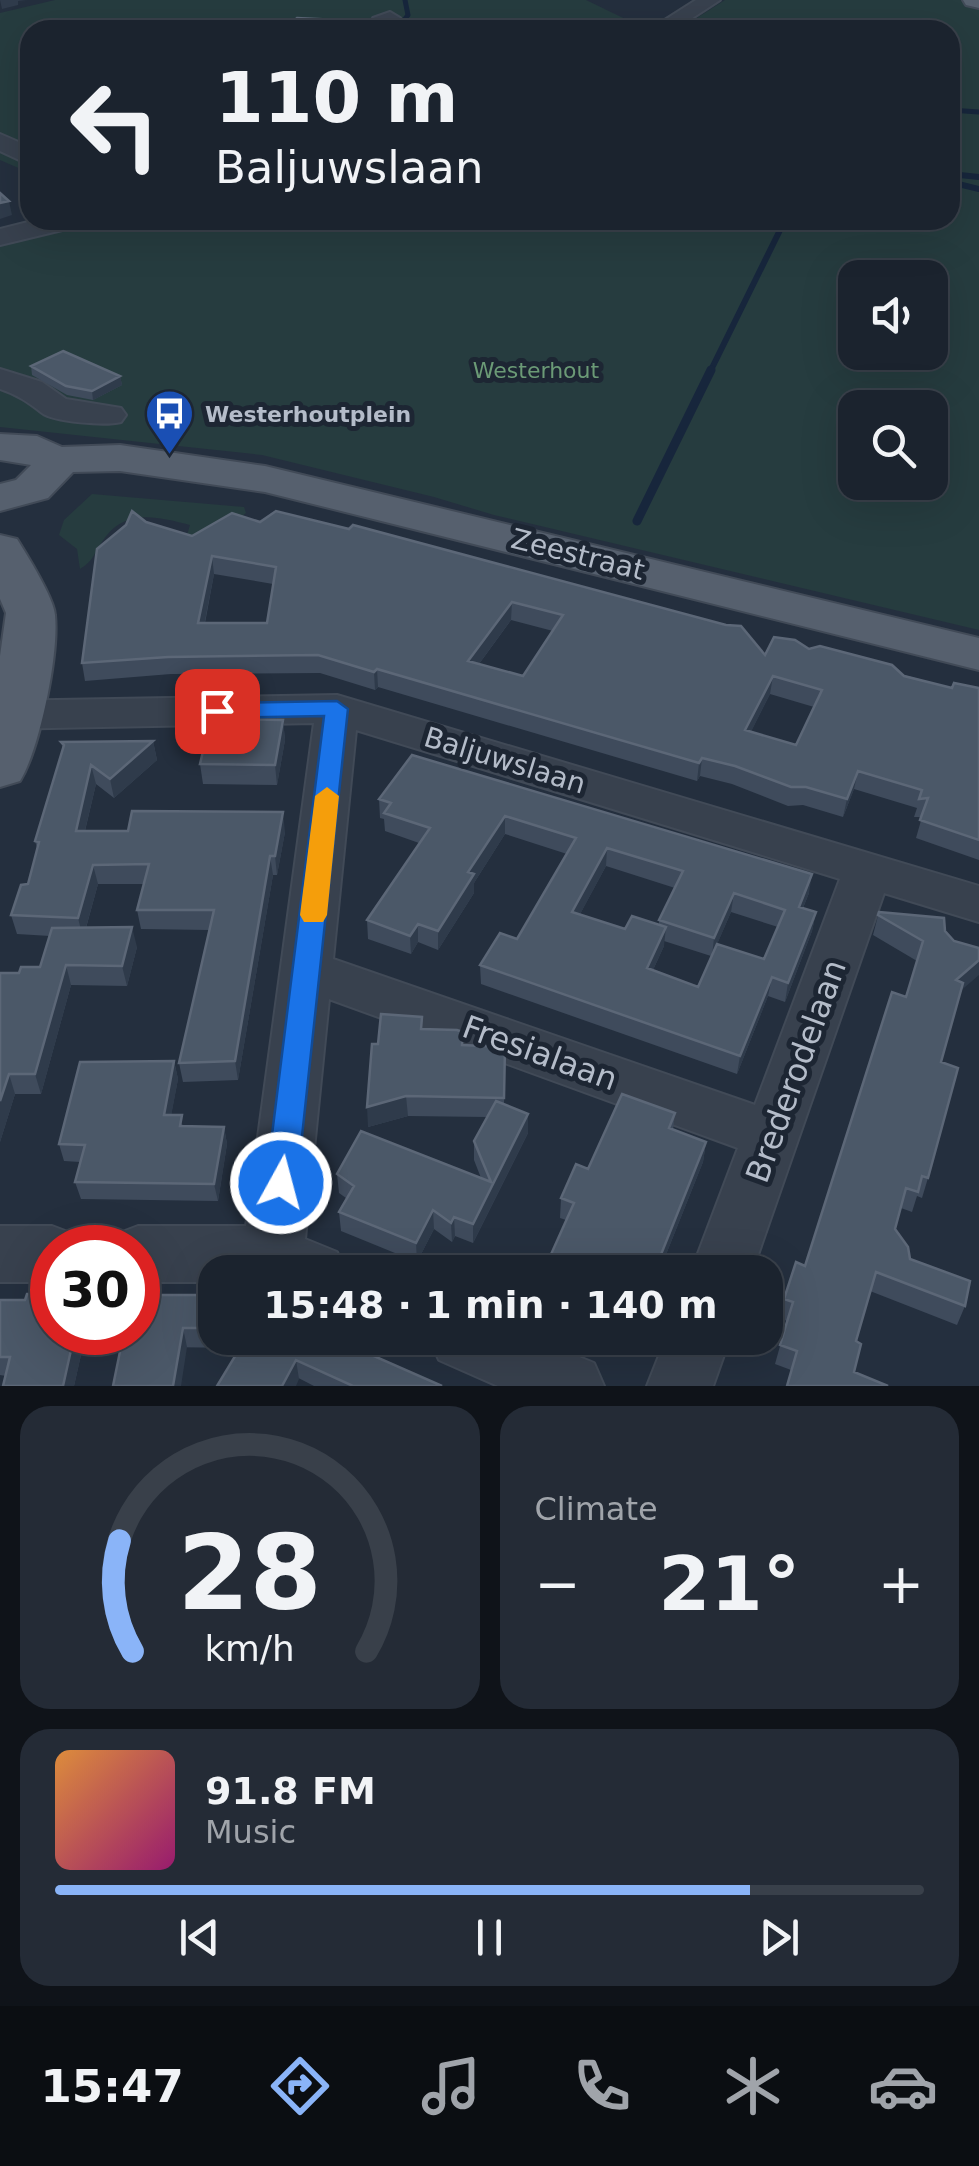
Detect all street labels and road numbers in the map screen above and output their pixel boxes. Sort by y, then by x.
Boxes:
street label: Zeestraat [508,522,648,587]
street label: Baljuwslaan [420,720,590,801]
street label: Brederodelaan [738,954,854,1188]
street label: Fresialaan [457,1007,623,1099]

